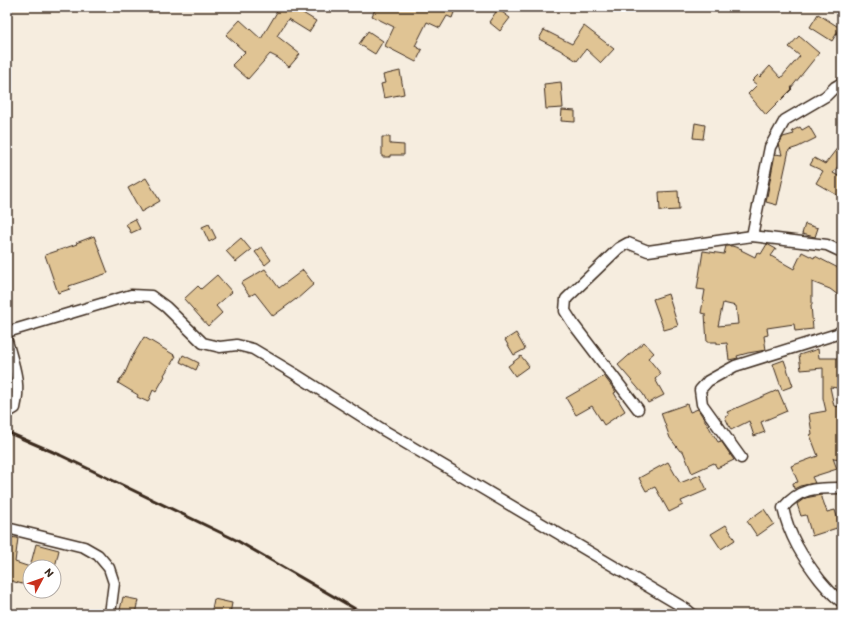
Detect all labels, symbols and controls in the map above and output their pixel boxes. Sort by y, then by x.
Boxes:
north arrow [22,559,62,599]
text: N [42,566,57,580]

